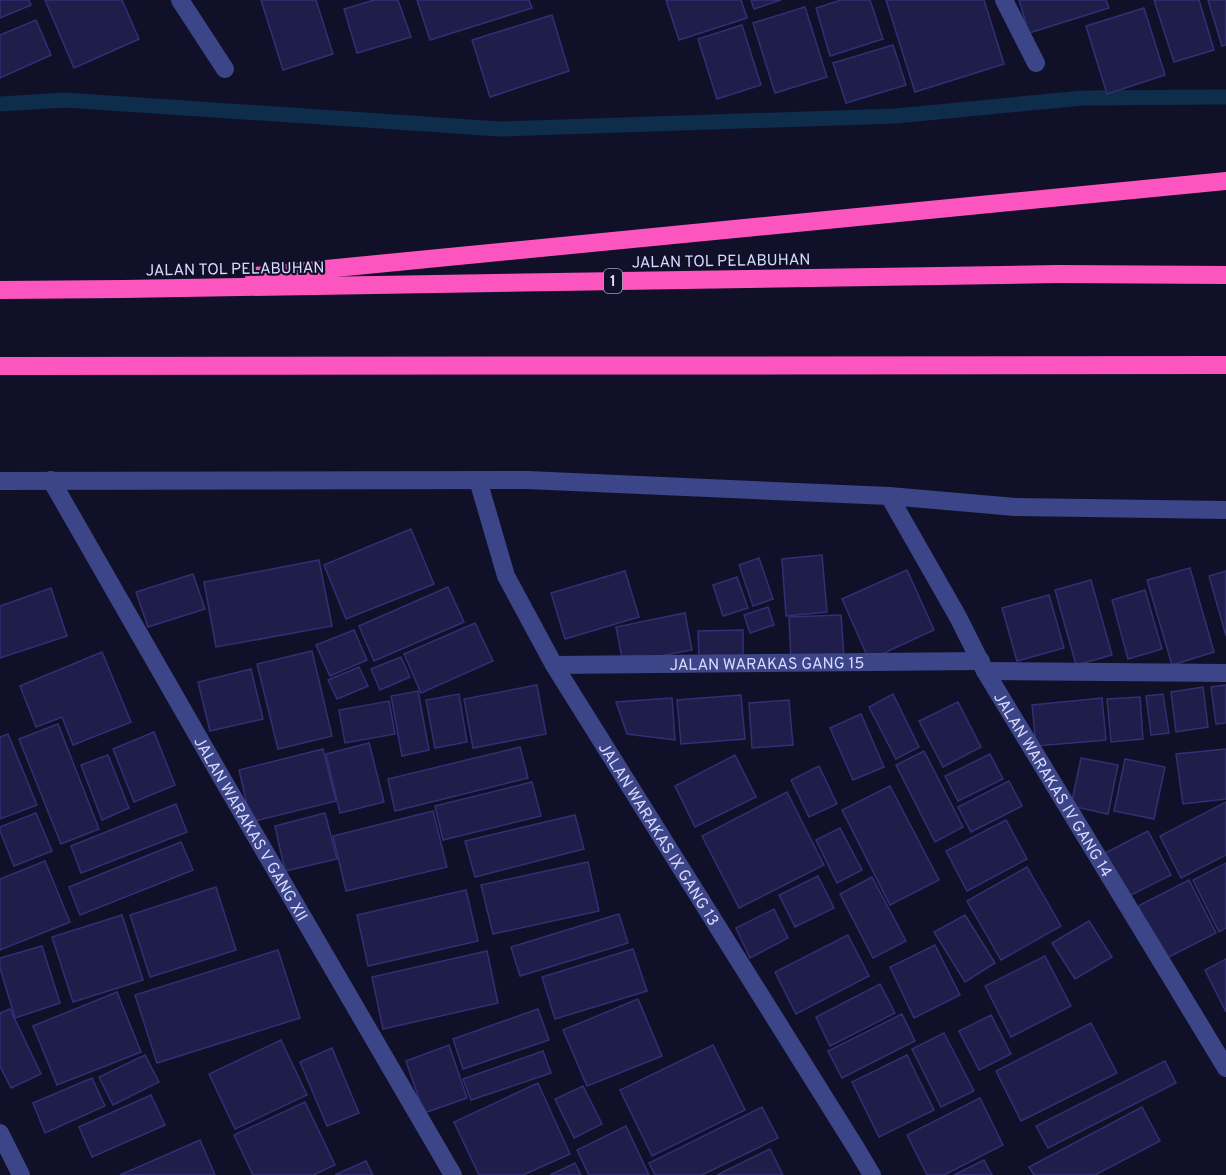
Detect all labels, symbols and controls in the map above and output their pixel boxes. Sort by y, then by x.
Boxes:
street label: JALAN TOL PELABUHAN [631,250,811,274]
street label: JALAN TOL PELABUHAN [145,258,325,282]
road number: 1 [604,269,622,293]
street label: JALAN WARAKAS GANG 15 [669,654,865,676]
street label: JALAN WARAKAS IV GANG 14 [988,689,1116,881]
street label: JALAN WARAKAS V GANG XII [188,734,311,925]
street label: JALAN WARAKAS IX GANG 13 [593,739,723,930]

